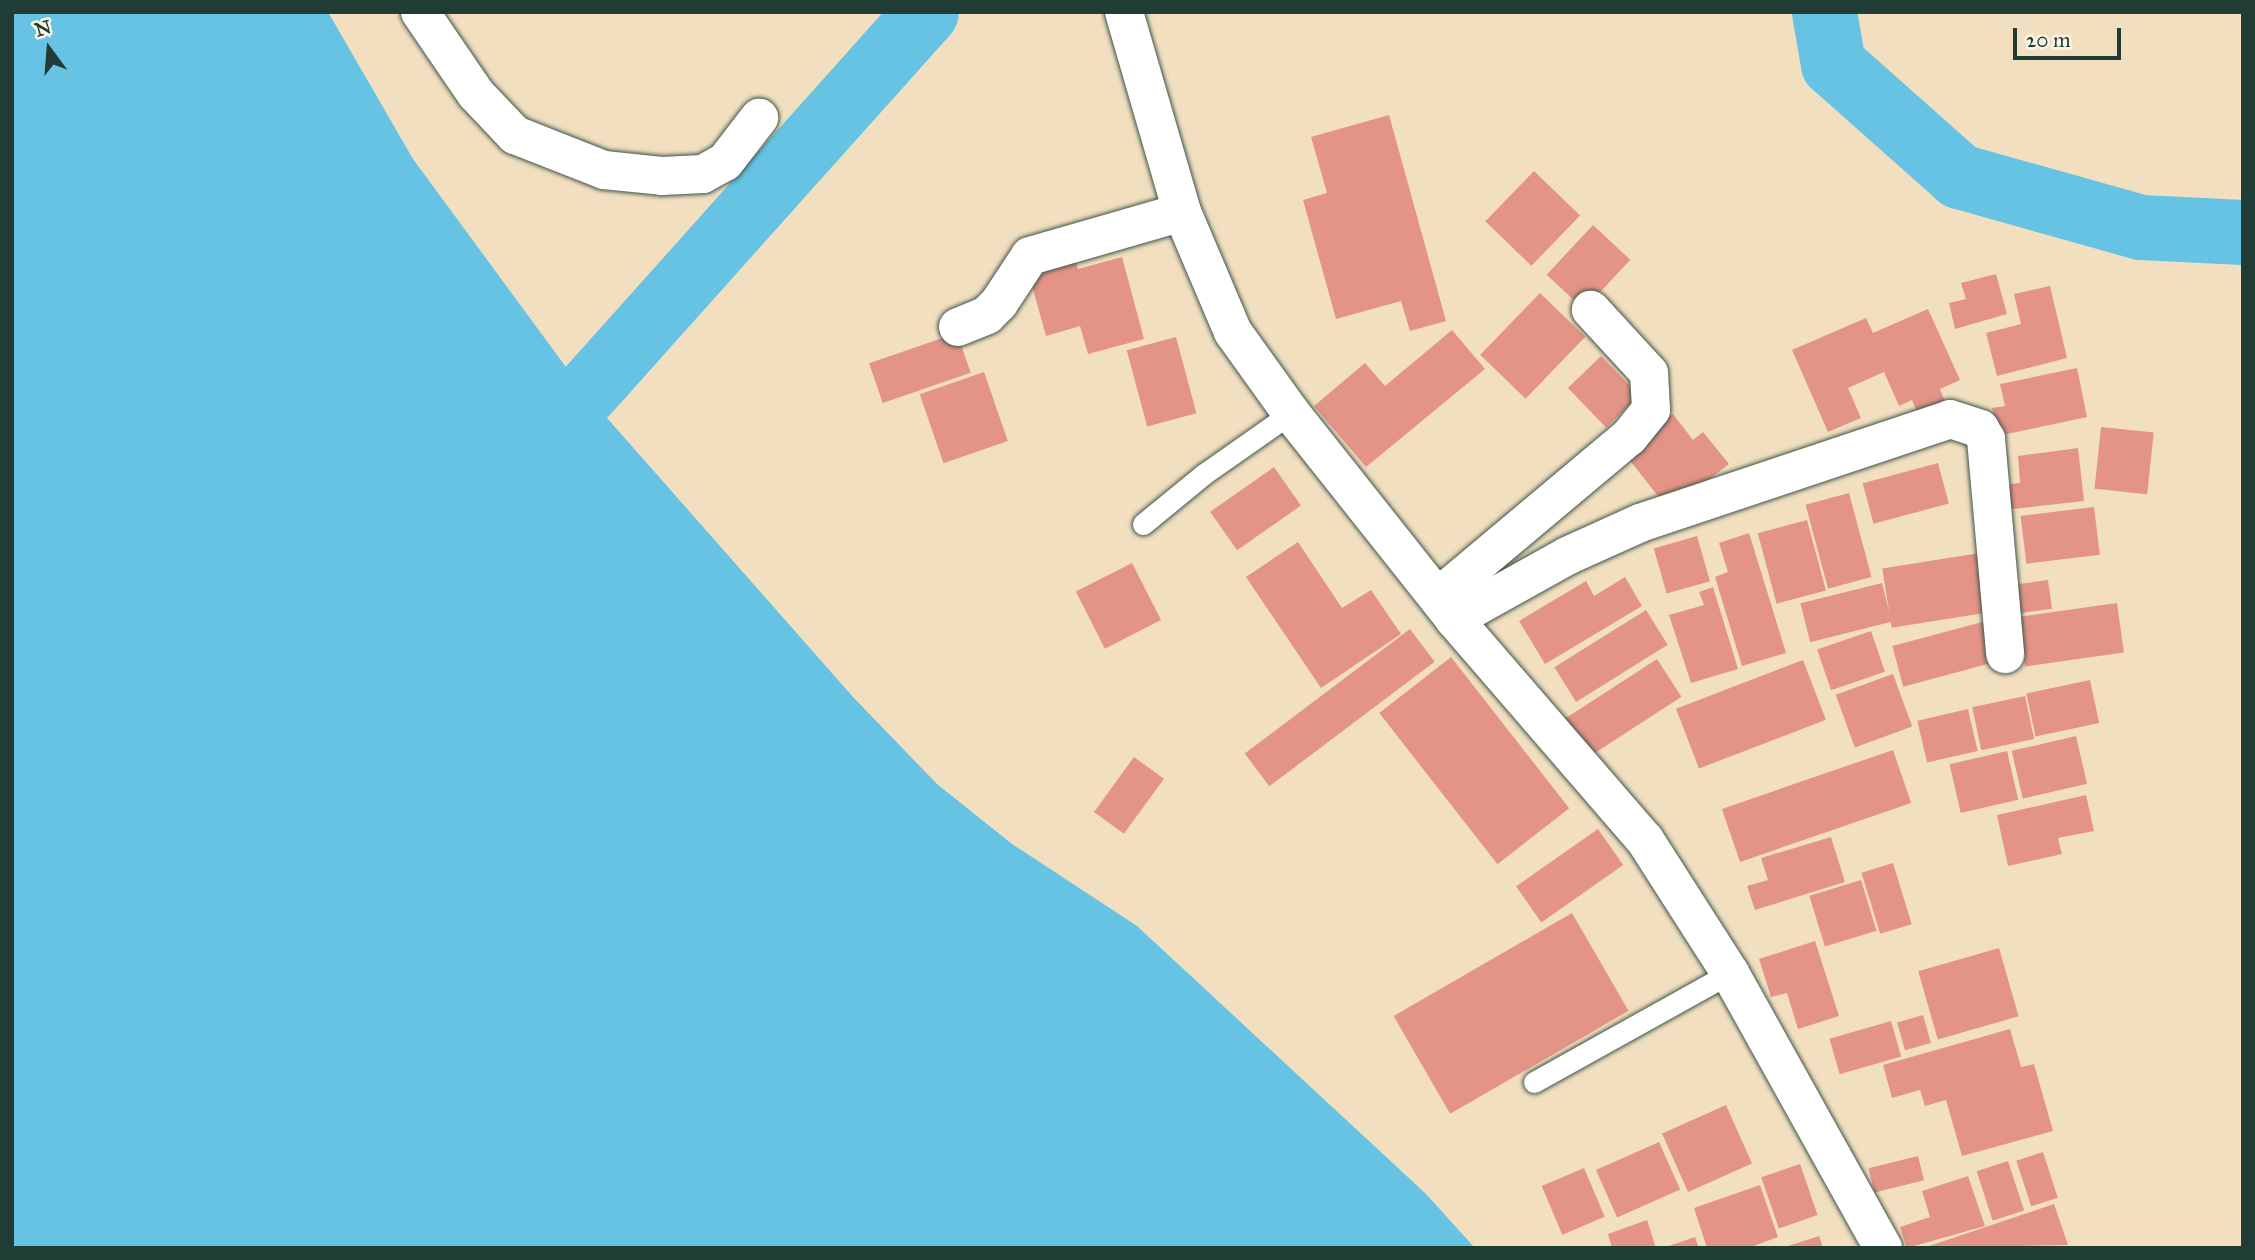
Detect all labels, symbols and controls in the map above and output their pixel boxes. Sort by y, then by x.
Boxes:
north arrow [14,14,84,84]
scale bar [2017,14,2126,58]
text: N [32,15,54,42]
text: 20 m [2026,27,2071,53]

